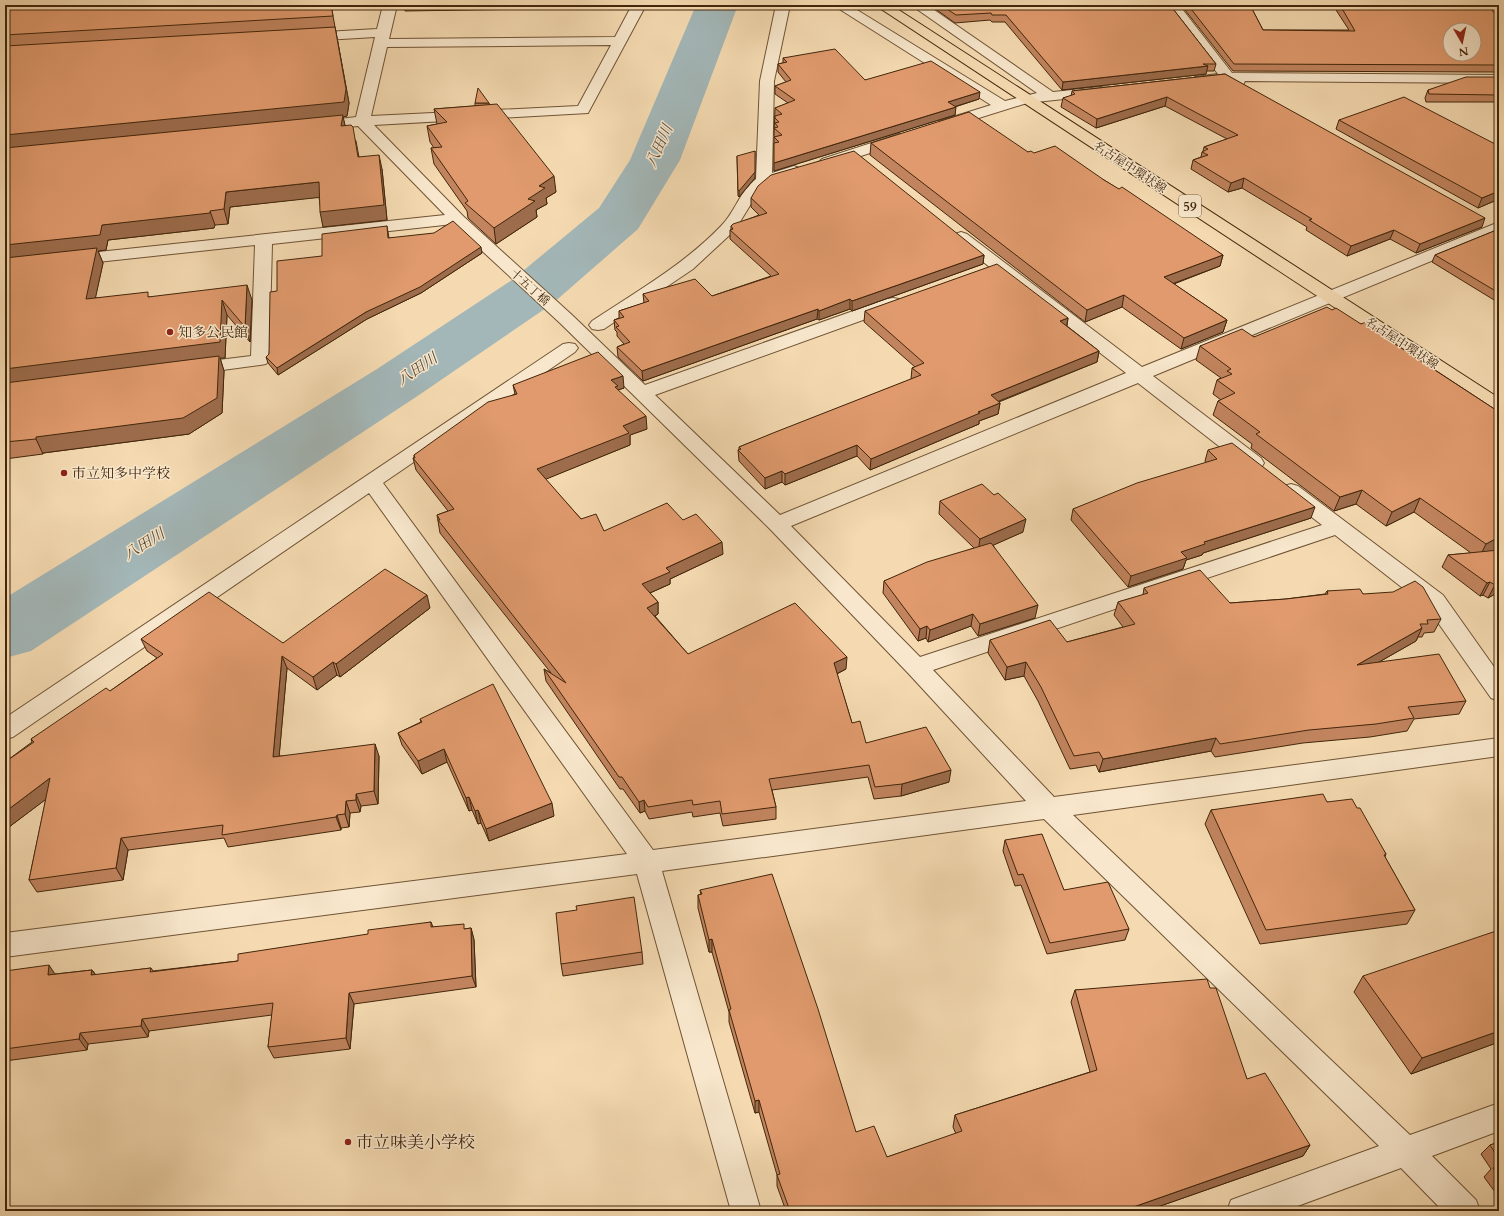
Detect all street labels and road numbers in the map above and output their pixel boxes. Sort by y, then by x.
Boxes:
street label: 名古屋中環状線 [1090,137,1170,197]
road number: 59 [1179,195,1201,217]
street label: 十五丁橋 [507,265,553,309]
street label: 名古屋中環状線 [1362,313,1442,373]

